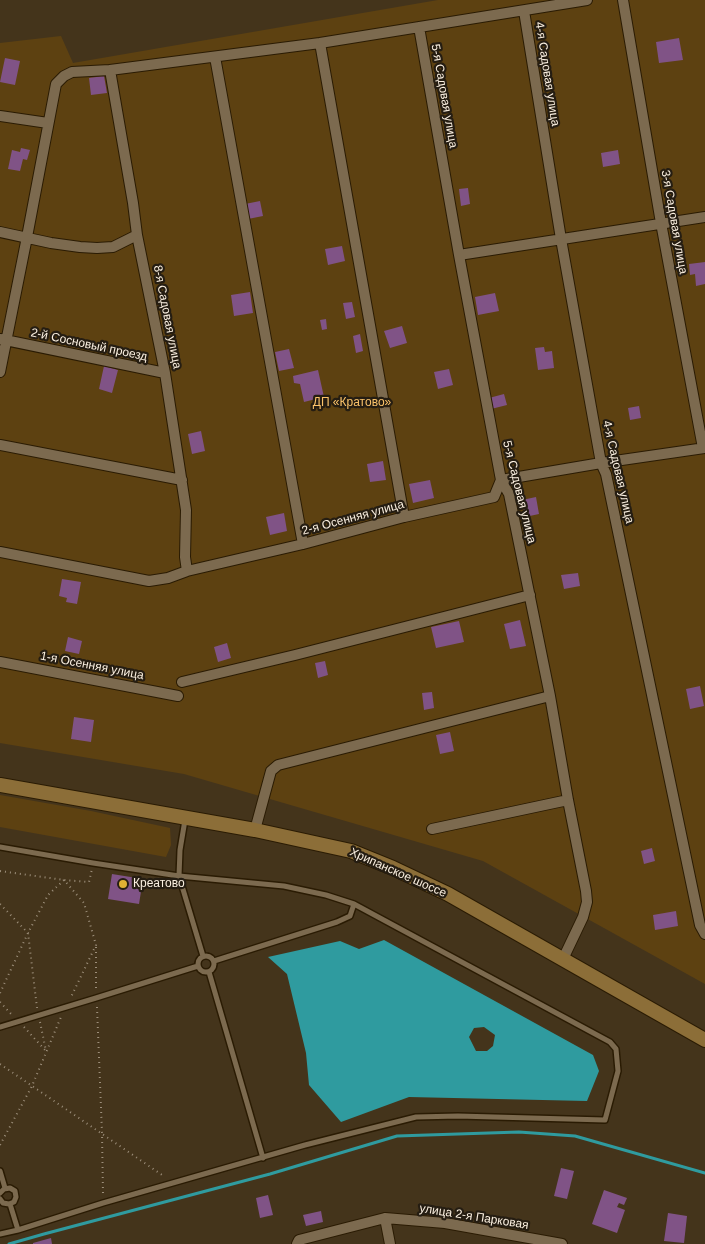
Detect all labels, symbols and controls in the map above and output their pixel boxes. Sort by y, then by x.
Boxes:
street label: 4-я Садовая улица [532,21,562,127]
street label: 5-я Садовая улица [428,43,460,149]
street label: 3-я Садовая улица [658,169,690,275]
street label: 8-я Садовая улица [150,264,184,370]
street label: 2-й Сосновый проезд [29,326,149,364]
park label: ДП «Кратово» [313,396,391,410]
street label: 4-я Садовая улица [599,419,637,525]
street label: 5-я Садовая улица [499,439,539,545]
street label: 2-я Осенняя улица [300,497,406,539]
street label: 1-я Осенняя улица [39,649,145,683]
street label: Хрипанское шоссе [347,845,449,901]
place label: Креатово [133,877,185,891]
marker: Креатово [117,878,129,890]
street label: улица 2-я Парковая [418,1201,530,1233]

